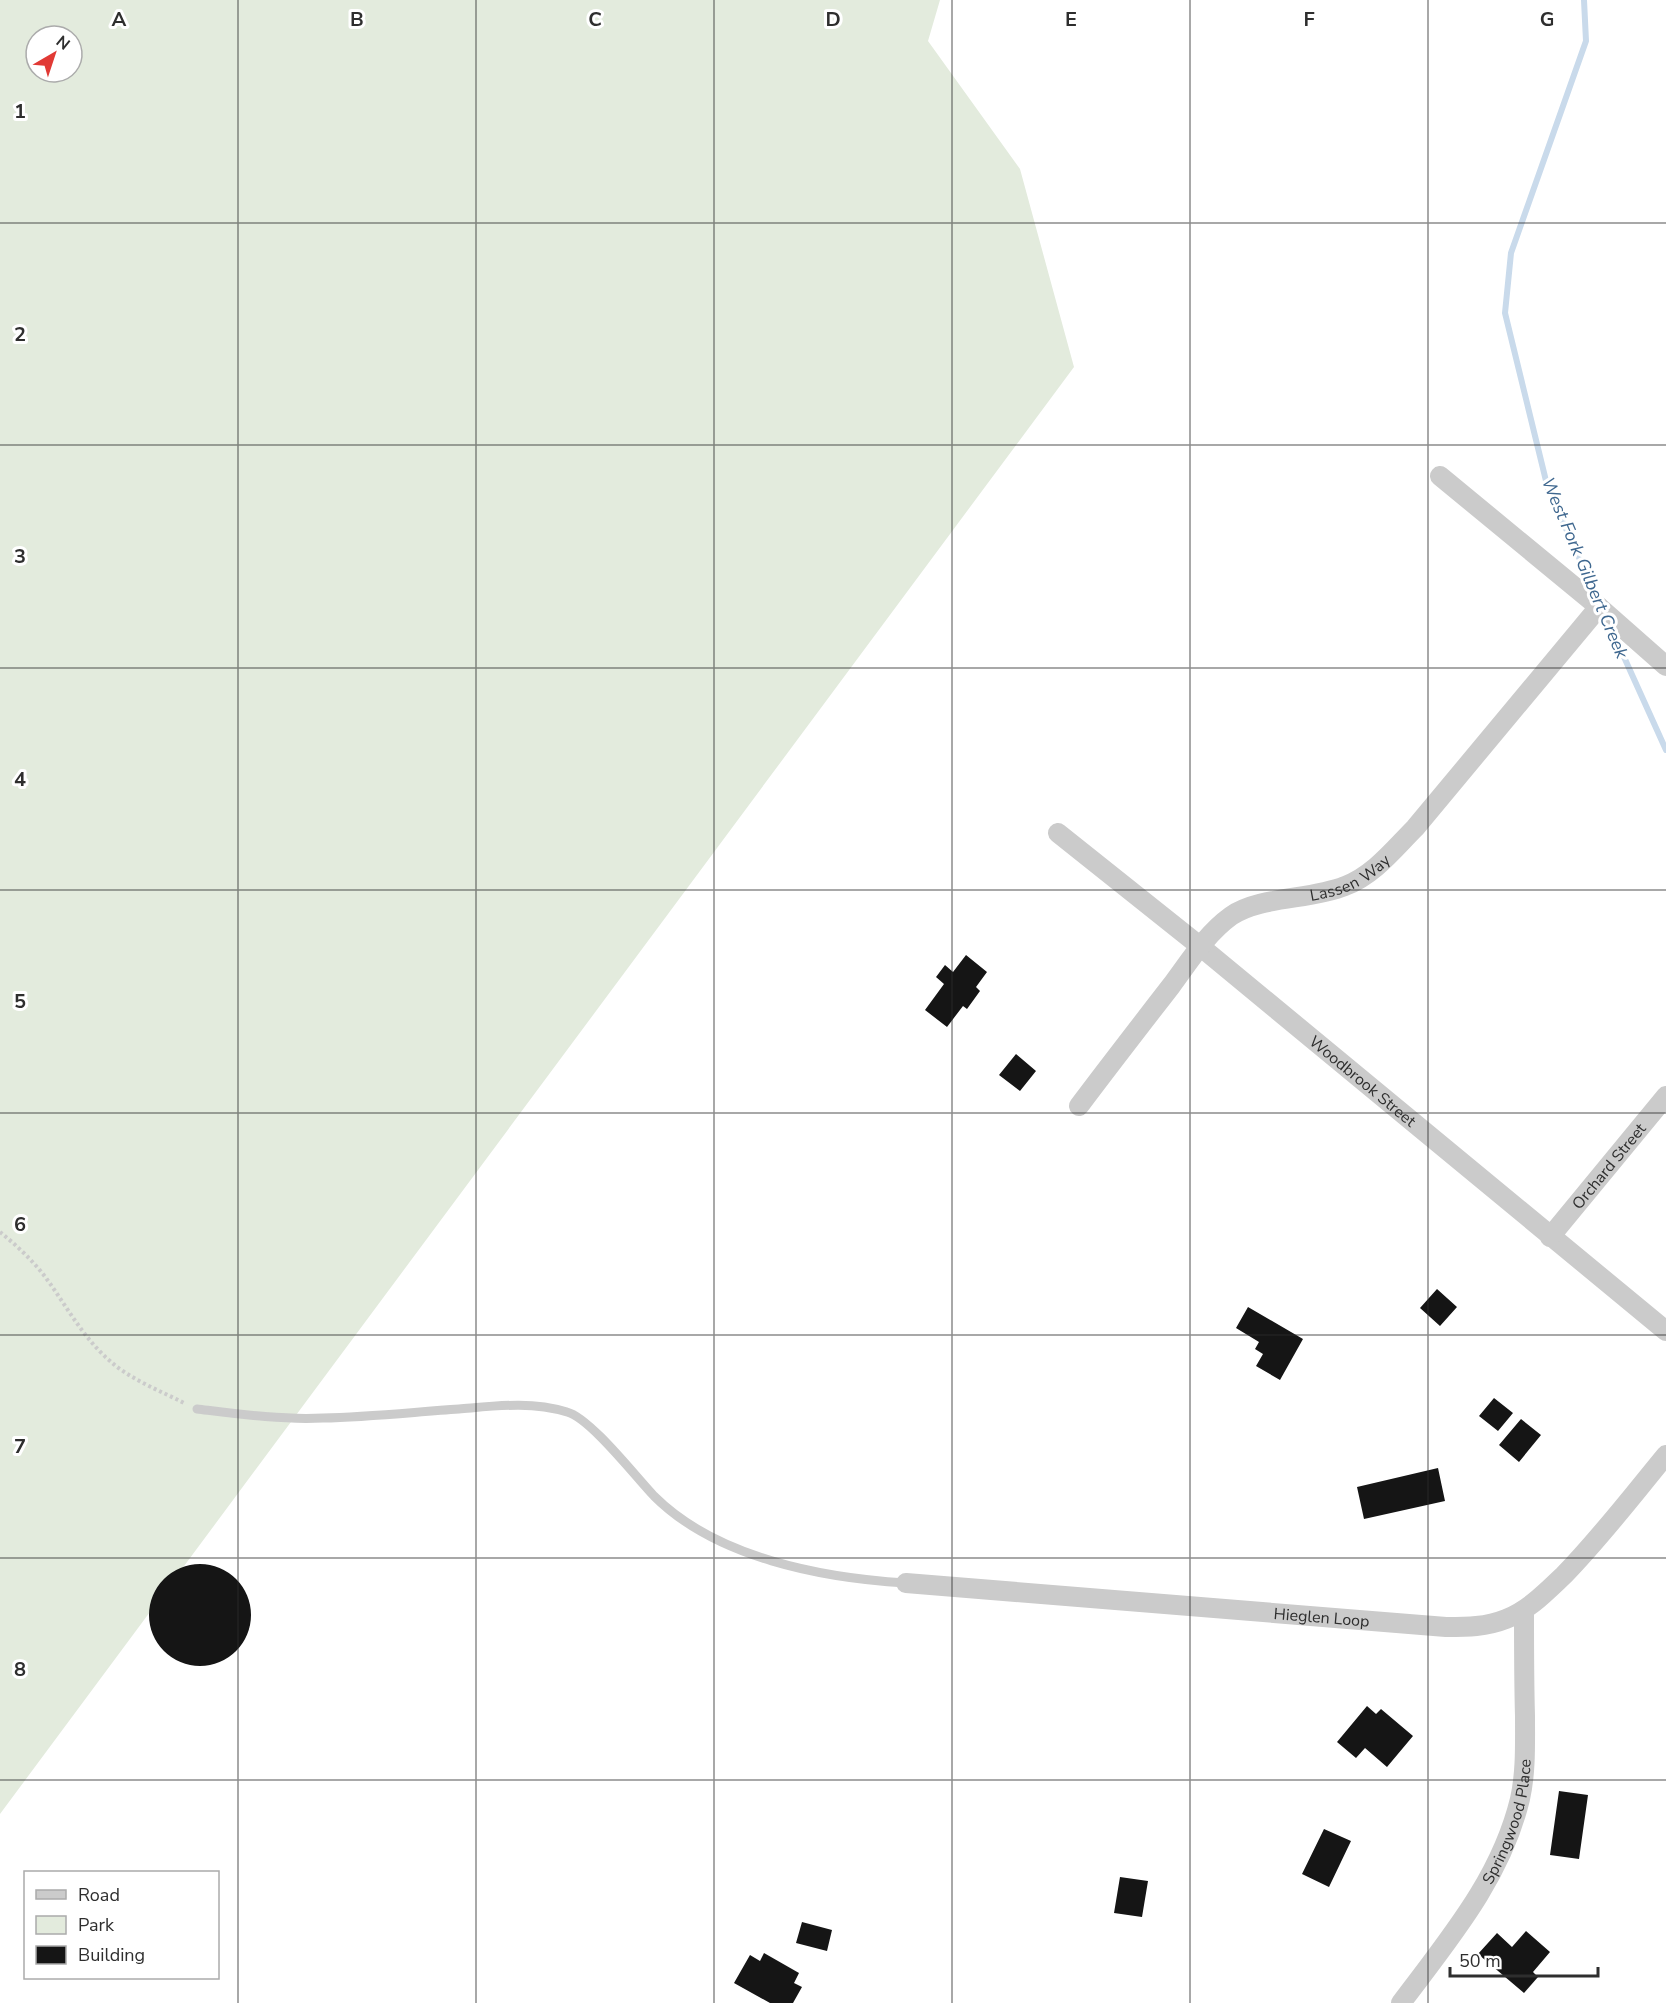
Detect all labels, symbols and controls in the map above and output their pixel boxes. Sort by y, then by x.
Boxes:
text: A [112,6,127,33]
text: B [350,6,364,33]
text: C [588,6,602,33]
text: D [825,6,841,33]
text: E [1065,6,1077,33]
text: F [1303,6,1315,33]
text: G [1540,6,1554,33]
north arrow [24,24,84,84]
text: N [51,31,74,55]
text: 1 [14,98,26,125]
text: 2 [14,321,26,348]
water label: West Fork Gilbert Creek [1536,474,1634,663]
text: 3 [14,543,26,570]
text: 4 [14,766,26,793]
street label: Lassen Way [1308,849,1396,907]
text: 5 [14,988,26,1015]
street label: Woodbrook Street [1304,1031,1421,1132]
street label: Orchard Street [1567,1118,1652,1214]
text: 6 [14,1211,26,1238]
text: 7 [14,1433,26,1460]
street label: Hieglen Loop [1273,1603,1370,1633]
text: 8 [14,1656,26,1683]
street label: Springwood Place [1477,1758,1537,1888]
legend [24,1871,219,1979]
text: Road [78,1883,120,1907]
text: Park [78,1913,115,1937]
scale bar [1450,1940,1598,1978]
text: Building [78,1943,145,1967]
text: 50 m [1459,1949,1501,1973]

